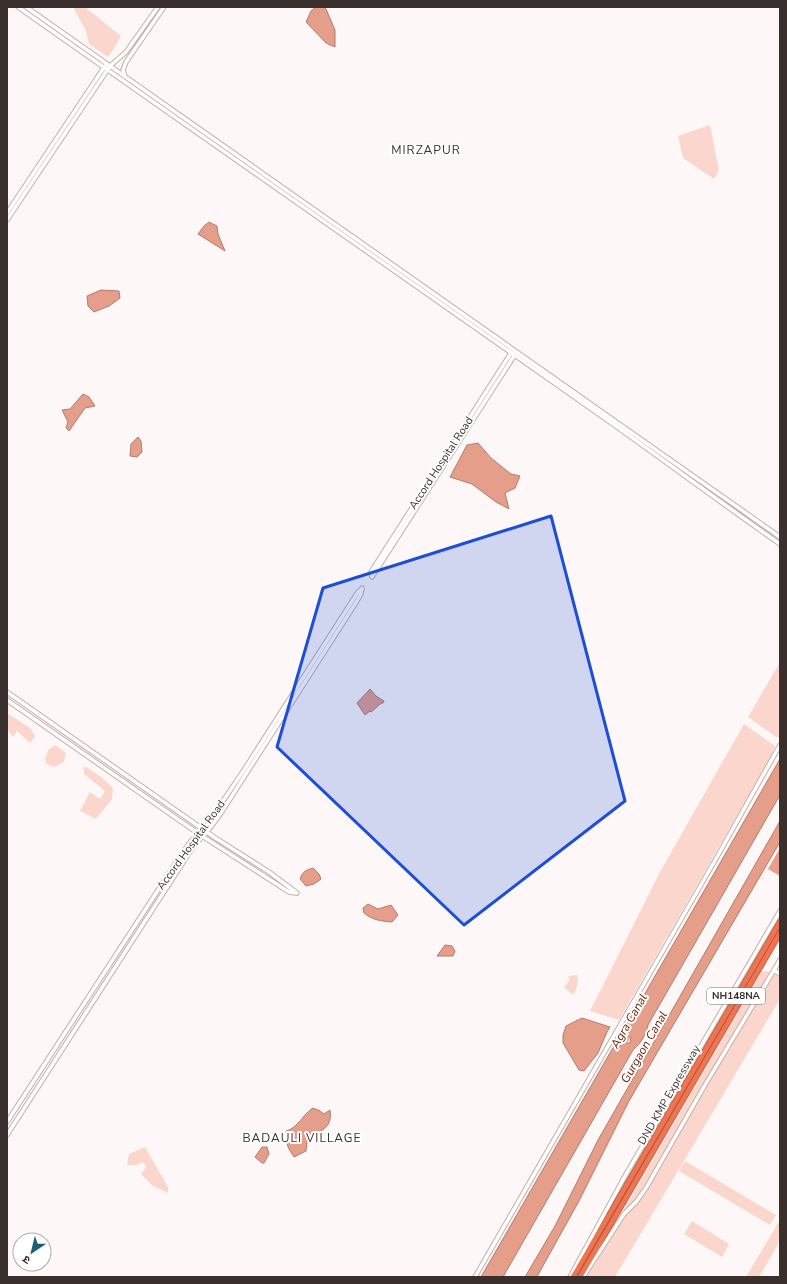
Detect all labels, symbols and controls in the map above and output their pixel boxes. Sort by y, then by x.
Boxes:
district label: MIRZAPUR [391,142,461,158]
street label: Accord Hospital Road [405,414,477,512]
street label: Accord Hospital Road [153,797,229,893]
road number: NH148NA [707,988,765,1004]
water label: Agra Canal [606,990,651,1052]
water label: Gurgaon Canal [617,1008,671,1086]
street label: DND KMP Expressway [634,1042,704,1148]
district label: BADAULI VILLAGE [242,1130,362,1146]
north arrow [12,1232,52,1272]
text: उ [19,1251,33,1268]

